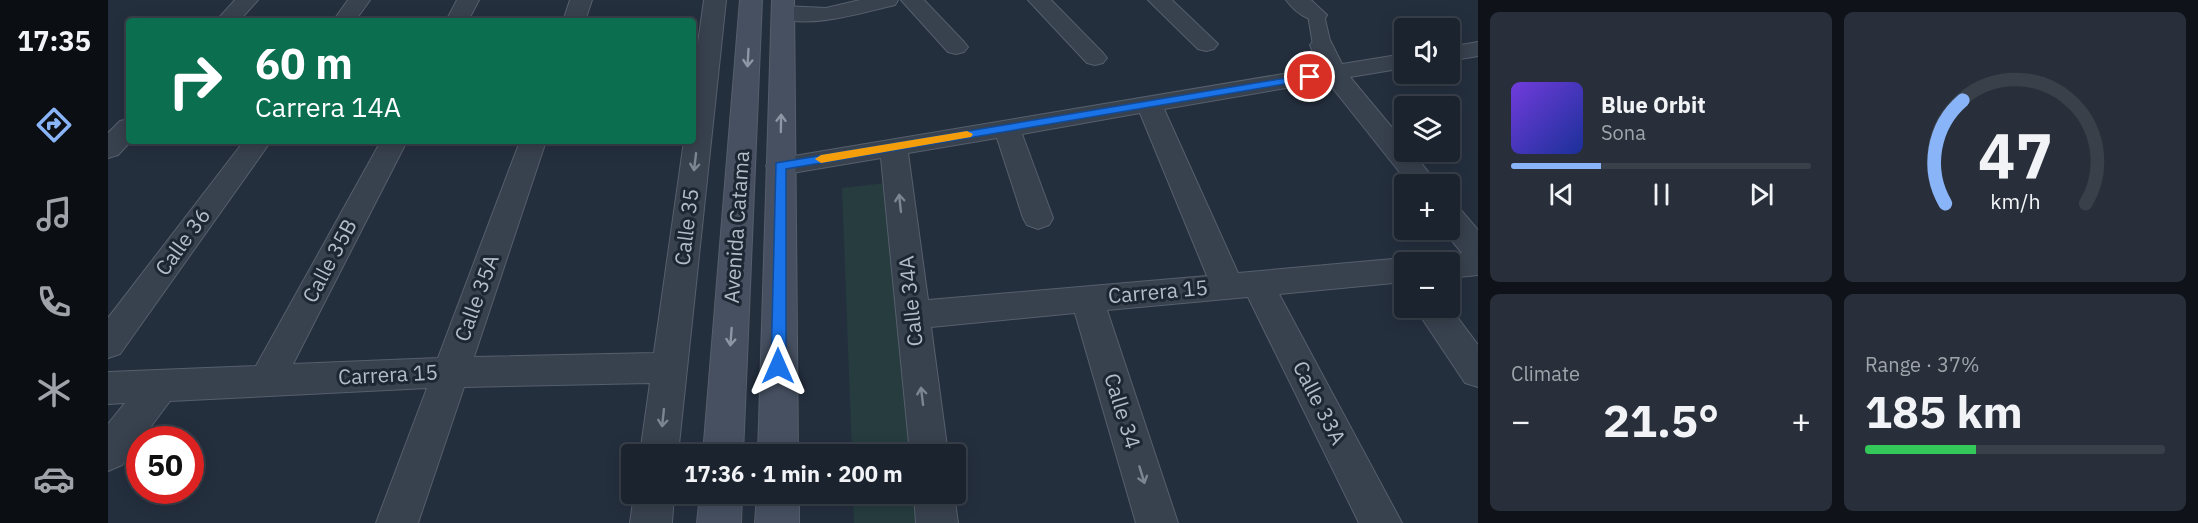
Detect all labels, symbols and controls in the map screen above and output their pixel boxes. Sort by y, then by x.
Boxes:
map controls [1394,18,1460,318]
button: sound [1394,18,1460,84]
text: 17:35 [17,23,91,58]
text: 60 m [255,36,353,91]
icon: right [156,42,234,120]
one-way arrow [742,48,753,68]
pin [1284,51,1335,102]
icon: arrive [1293,60,1326,93]
text: Carrera 14A [255,89,401,124]
text: Blue Orbit [1601,90,1706,119]
button: layers [1394,96,1460,162]
icon: directions [33,104,75,146]
one-way arrow [775,114,786,134]
text: 47 [1978,114,2052,195]
text: Sona [1601,119,1646,146]
street label: Avenida Catama [717,150,755,304]
one-way arrow [689,152,700,172]
button: + [1394,174,1460,240]
icon: previous [1545,178,1578,211]
icon: pause [1645,178,1678,211]
icon: next [1745,178,1778,211]
street label: Calle 35 [667,187,705,267]
text: km/h [1990,187,2040,215]
icon: music [33,193,75,235]
one-way arrow [895,193,906,213]
street label: Calle 36 [148,202,216,281]
street label: Calle 35B [295,214,363,307]
street label: Calle 35A [447,250,505,345]
button: − [1394,252,1460,318]
street label: Calle 34A [891,255,929,348]
street label: Carrera 15 [1107,273,1209,309]
icon: phone [33,281,75,323]
one-way arrow [725,326,736,346]
position arrow [746,334,810,398]
text: Range · 37% [1865,351,1980,378]
street label: Calle 33A [1287,356,1353,449]
street label: Carrera 15 [337,357,439,391]
text: Climate [1511,360,1580,387]
icon: climate [33,369,75,411]
street label: Calle 34 [1098,370,1148,452]
text: 185 km [1865,382,2023,440]
one-way arrow [917,387,928,407]
text: 21.5° [1603,391,1719,449]
text: − [1511,399,1531,442]
text: + [1791,399,1811,442]
one-way arrow [657,408,668,428]
speed limit sign: 50 [126,426,204,504]
icon: car [33,458,75,500]
text: 17:36 · 1 min · 200 m [684,459,903,488]
one-way arrow [1137,465,1148,484]

